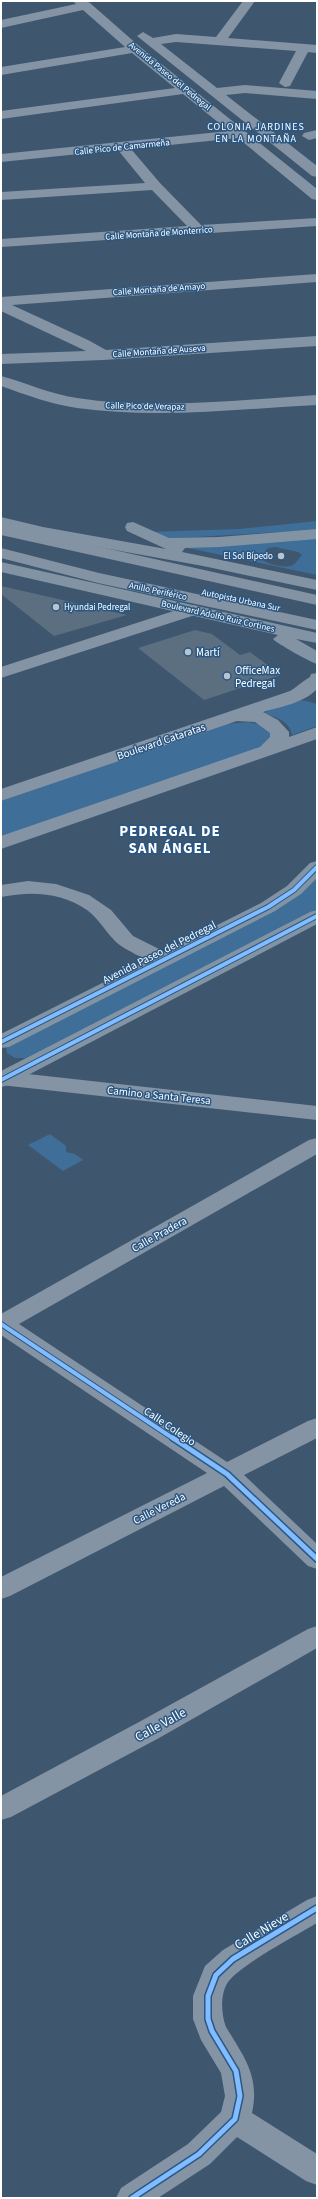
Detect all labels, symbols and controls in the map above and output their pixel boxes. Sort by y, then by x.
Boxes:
street label: Avenida Paseo del Pedregal [126,39,214,114]
district label: COLONIA JARDINES EN LA MONTAÑA [207,120,305,146]
street label: Calle Pico de Camarmeña [74,136,170,159]
street label: Calle Montaña de Monterrico [105,223,213,244]
street label: Calle Montaña de Amayo [112,280,206,299]
street label: Calle Montaña de Auseva [112,342,206,361]
street label: Calle Pico de Verapaz [105,399,185,414]
place label: El Sol Bípedo [224,550,273,563]
marker: El Sol Bípedo [276,551,286,561]
street label: Anillo Periférico [128,579,188,604]
street label: Autopista Urbana Sur [200,586,282,615]
street label: Boulevard Adolfo Ruiz Cortines [160,597,276,636]
place label: Hyundai Pedregal [64,601,130,614]
marker: Hyundai Pedregal [51,602,61,612]
place label: Martí [196,645,220,660]
marker: Martí [183,647,193,657]
place label: OfficeMax Pedregal [235,663,280,691]
marker: OfficeMax Pedregal [222,671,232,681]
street label: Boulevard Cataratas [115,719,208,764]
district label: PEDREGAL DE SAN ÁNGEL [119,821,221,859]
street label: Avenida Paseo del Pedregal [100,917,219,988]
street label: Camino a Santa Teresa [106,1083,212,1108]
street label: Calle Pradera [129,1213,190,1256]
street label: Calle Colegio [141,1404,199,1449]
street label: Calle Vereda [130,1489,188,1528]
street label: Calle Valle [132,1704,189,1746]
street label: Calle Nieve [231,1908,292,1954]

